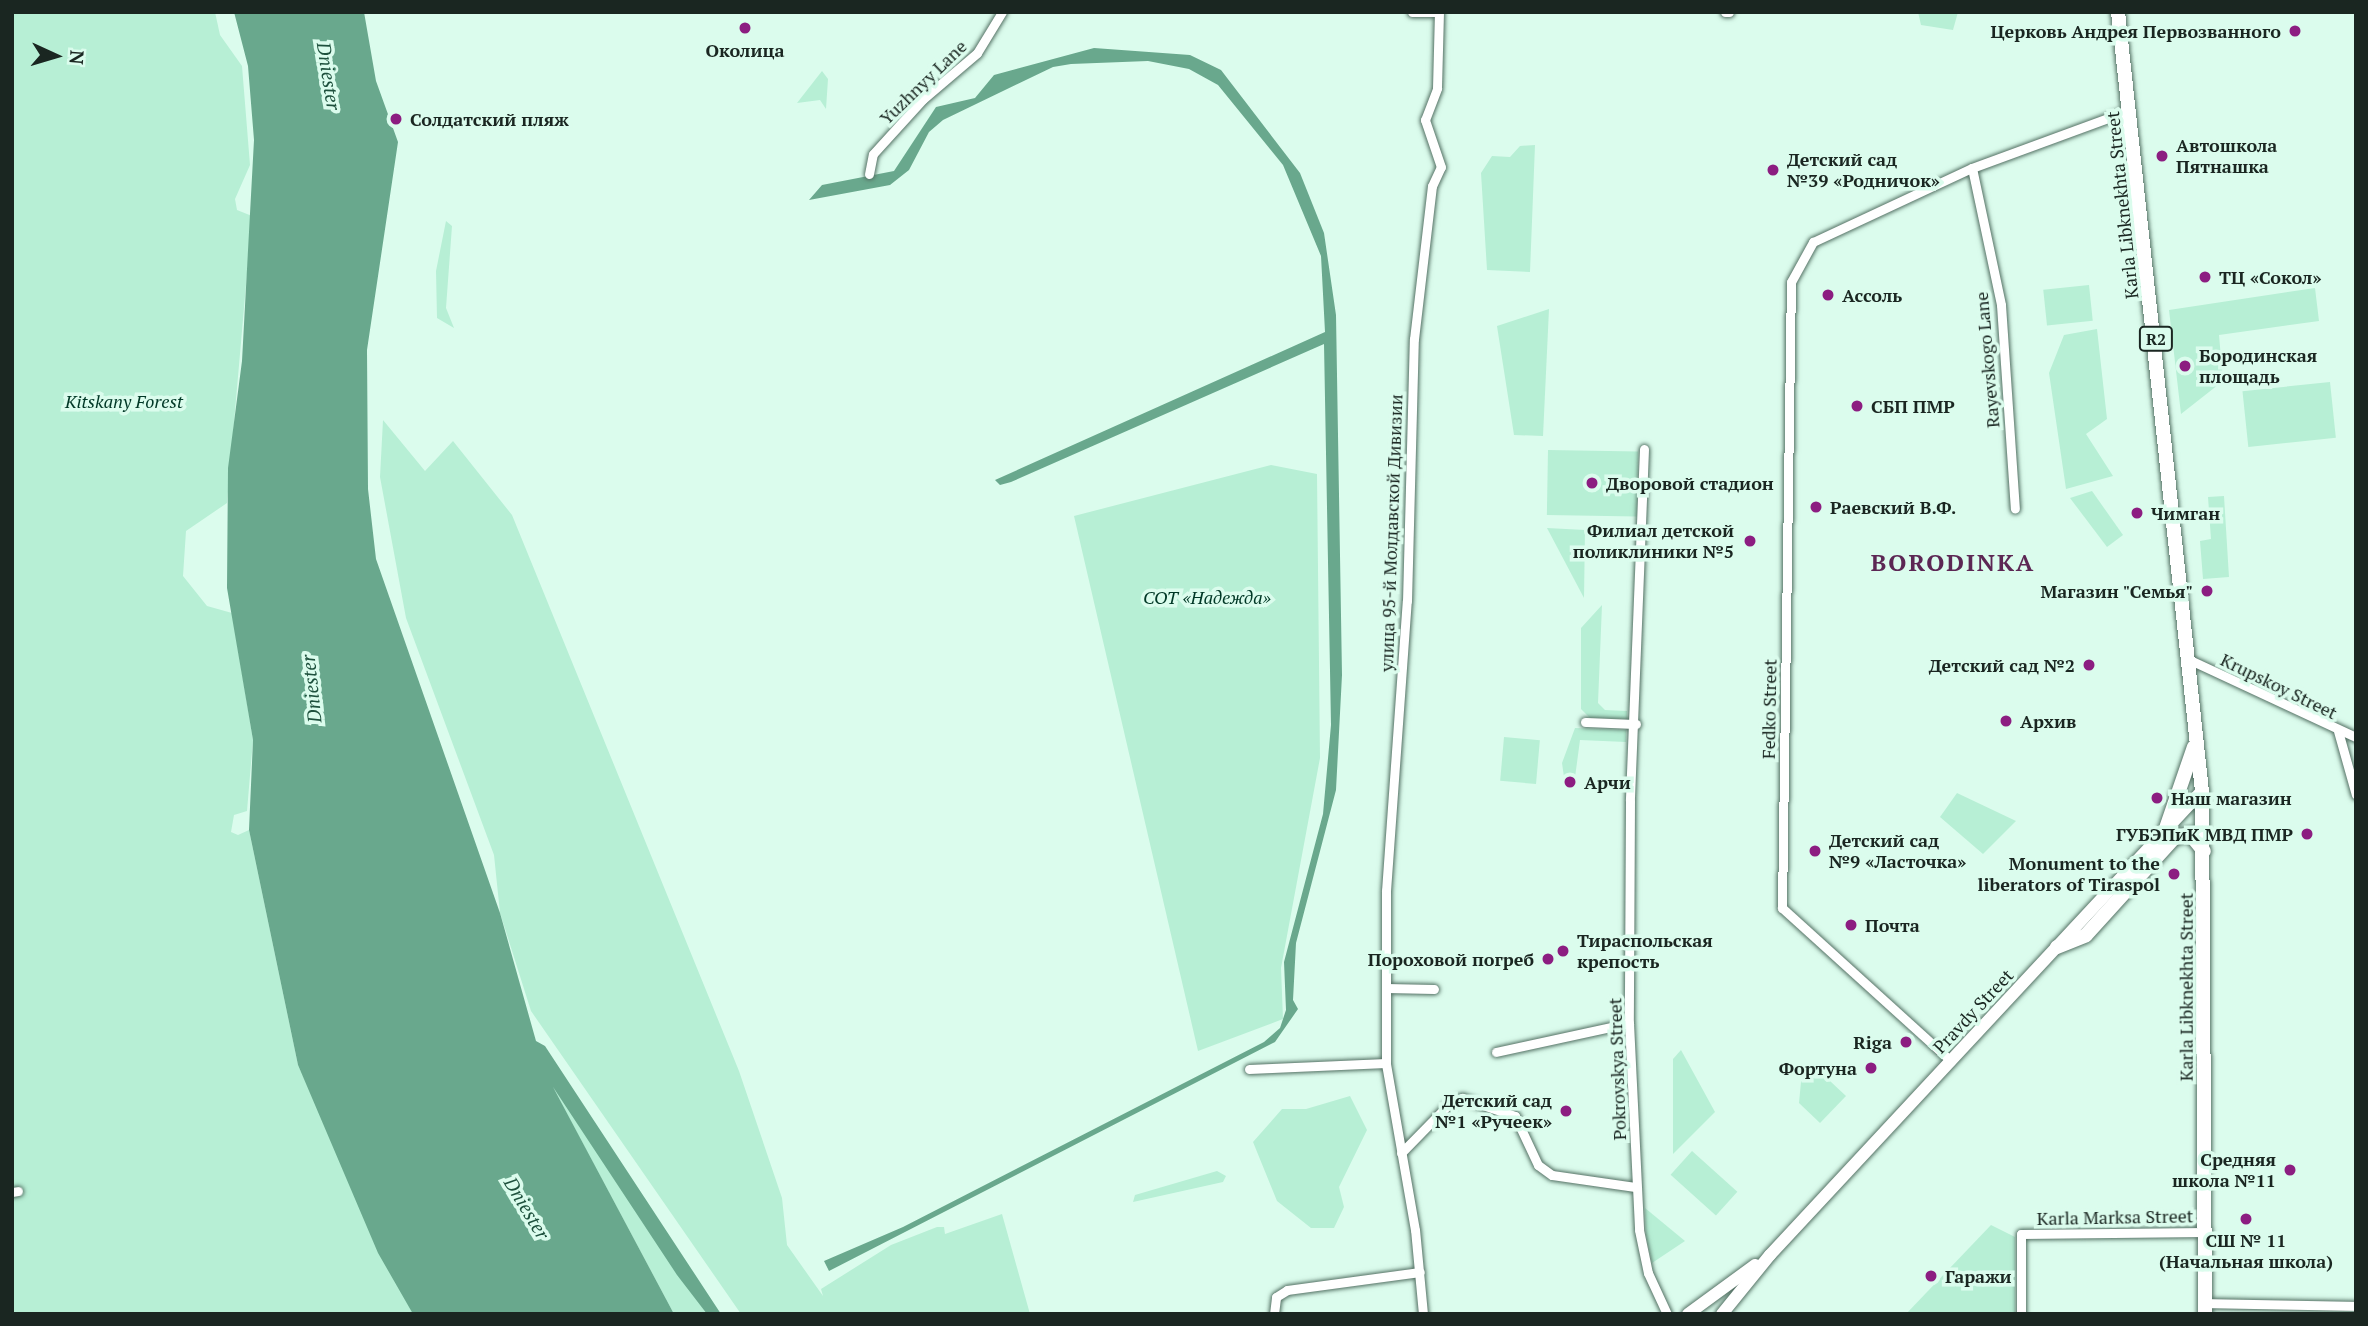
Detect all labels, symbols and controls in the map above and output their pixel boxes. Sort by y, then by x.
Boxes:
marker: Околица [737,20,753,36]
place label: Церковь Андрея Первозванного [1990,20,2281,42]
north arrow [21,21,91,91]
marker: Церковь Андрея Первозванного [2287,23,2303,39]
street label: Yuzhnyy Lane [875,35,971,129]
place label: Околица [705,39,785,61]
water label: Dniester [312,40,346,112]
text: N [64,49,90,66]
place label: Солдатский пляж [410,108,569,130]
street label: Karla Libknekhta Street [2101,110,2143,300]
marker: Солдатский пляж [388,111,404,127]
place label: Автошкола Пятнашка [2176,135,2277,178]
marker: Автошкола Пятнашка [2154,148,2170,164]
place label: Детский сад №39 «Родничок» [1787,149,1940,192]
marker: Детский сад №39 «Родничок» [1765,162,1781,178]
place label: ТЦ «Сокол» [2219,266,2321,288]
marker: ТЦ «Сокол» [2197,269,2213,285]
place label: Ассоль [1842,284,1902,306]
marker: Ассоль [1820,287,1836,303]
street label: Rayevskogo Lane [1970,291,2004,429]
road number: R2 [2138,326,2174,352]
place label: Бородинская площадь [2199,345,2317,388]
marker: Бородинская площадь [2177,358,2193,374]
park label: Kitskany Forest [65,390,183,412]
street label: улица 95-й Молдавской Дивизии [1375,394,1407,672]
place label: СБП ПМР [1871,395,1955,417]
marker: СБП ПМР [1849,398,1865,414]
place label: Дворовой стадион [1606,472,1774,494]
marker: Дворовой стадион [1584,475,1600,491]
place label: Раевский В.Ф. [1830,496,1956,518]
marker: Раевский В.Ф. [1808,499,1824,515]
place label: Чимган [2151,502,2220,524]
marker: Чимган [2129,505,2145,521]
place label: Филиал детской поликлиники №5 [1573,520,1734,562]
marker: Филиал детской поликлиники №5 [1740,531,1760,551]
district label: BORODINKA [1872,549,2034,577]
place label: Магазин "Семья" [2040,580,2193,602]
marker: Магазин "Семья" [2199,583,2215,599]
park label: СОТ «Надежда» [1143,586,1271,608]
street label: Krupskoy Street [2217,648,2341,724]
water label: Dniester [296,654,326,724]
place label: Детский сад №2 [1929,654,2075,676]
marker: Детский сад №2 [2081,657,2097,673]
street label: Fedko Street [1757,659,1781,759]
place label: Архив [2020,710,2076,732]
marker: Архив [1998,713,2014,729]
place label: Арчи [1584,771,1631,793]
marker: Арчи [1562,774,1578,790]
place label: Наш магазин [2171,787,2292,809]
marker: Наш магазин [2149,790,2165,806]
place label: ГУБЭПиК МВД ПМР [2116,823,2293,845]
marker: ГУБЭПиК МВД ПМР [2299,826,2315,842]
place label: Детский сад №9 «Ласточка» [1829,830,1966,872]
marker: Детский сад №9 «Ласточка» [1807,843,1823,859]
place label: Monument to the liberators of Tiraspol [1978,853,2160,896]
marker: Monument to the liberators of Tiraspol [2166,866,2182,882]
street label: Karla Libknekhta Street [2175,893,2197,1081]
place label: Почта [1865,914,1920,936]
marker: Почта [1843,917,1859,933]
place label: Тираспольская крепость [1577,930,1713,972]
marker: Тираспольская крепость [1555,943,1571,959]
place label: Пороховой погреб [1368,948,1534,970]
marker: Пороховой погреб [1540,951,1556,967]
street label: Pravdy Street [1929,964,2017,1058]
street label: Pokrovskya Street [1604,997,1630,1141]
place label: Riga [1853,1031,1892,1053]
marker: Riga [1898,1034,1914,1050]
place label: Фортуна [1779,1057,1857,1079]
marker: Фортуна [1863,1060,1879,1076]
place label: Детский сад №1 «Ручеек» [1435,1090,1552,1132]
marker: Детский сад №1 «Ручеек» [1558,1103,1574,1119]
place label: Средняя школа №11 [2172,1149,2276,1192]
marker: Средняя школа №11 [2282,1162,2298,1178]
water label: Dniester [500,1173,554,1243]
street label: Karla Marksa Street [2036,1205,2194,1229]
marker: СШ № 11 (Начальная школа) [2238,1211,2254,1227]
place label: СШ № 11 (Начальная школа) [2159,1230,2333,1272]
place label: Гаражи [1945,1265,2012,1287]
marker: Гаражи [1923,1268,1939,1284]

